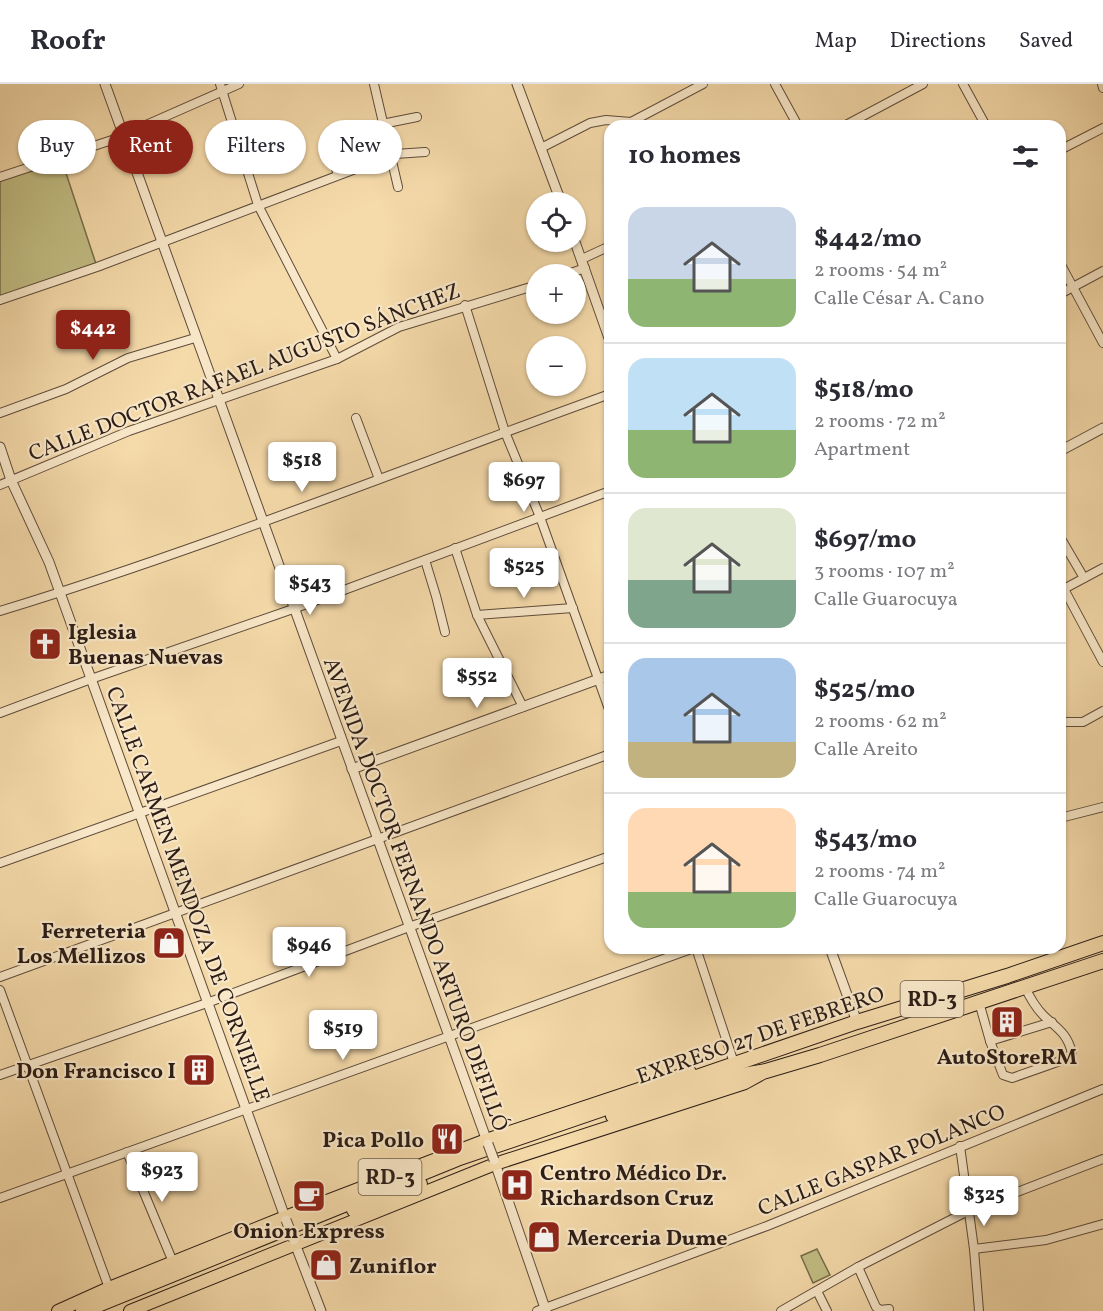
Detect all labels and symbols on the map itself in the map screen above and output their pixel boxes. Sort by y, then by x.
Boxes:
street label: CALLE DOCTOR RAFAEL AUGUSTO SÁNCHEZ [25,276,465,470]
pin: $442 [57,310,129,361]
pin: $518 [266,442,338,493]
pin: $697 [488,462,560,513]
pin: $525 [488,548,560,599]
pin: $543 [274,565,346,616]
place label: Iglesia Buenas Nuevas [68,618,223,674]
church icon: Iglesia Buenas Nuevas [27,626,63,662]
street label: AVENIDA DOCTOR FERNANDO ARTURO DEFILLÓ [314,654,515,1136]
pin: $552 [441,658,513,709]
street label: CALLE CARMEN MENDOZA DE CORNIELLE [97,683,277,1107]
place label: Ferreteria Los Mellizos [17,917,146,973]
shop icon: Ferreteria Los Mellizos [151,925,187,961]
pin: $946 [273,927,345,978]
street label: EXPRESO 27 DE FEBRERO [633,979,889,1093]
road number: RD-3 [900,981,964,1017]
building icon: AutoStoreRM [989,1004,1025,1040]
pin: $519 [307,1010,379,1061]
place label: AutoStoreRM [937,1043,1077,1074]
building icon: Don Francisco I [181,1052,217,1088]
place label: Don Francisco I [16,1057,176,1088]
street label: CALLE GASPAR POLANCO [754,1097,1010,1225]
restaurant icon: Pica Pollo [429,1121,465,1157]
place label: Pica Pollo [322,1126,424,1157]
pin: $923 [126,1152,198,1203]
road number: RD-3 [358,1159,422,1195]
place label: Centro Médico Dr. Richardson Cruz [540,1159,727,1215]
hospital icon: Centro Médico Dr. Richardson Cruz [499,1167,535,1203]
pin: $325 [948,1176,1020,1227]
cafe icon: Onion Express [291,1178,327,1214]
place label: Onion Express [233,1217,385,1248]
shop icon: Merceria Dume [526,1219,562,1255]
place label: Merceria Dume [567,1224,727,1255]
shop icon: Zuniflor [308,1247,344,1283]
place label: Zuniflor [349,1252,437,1283]

